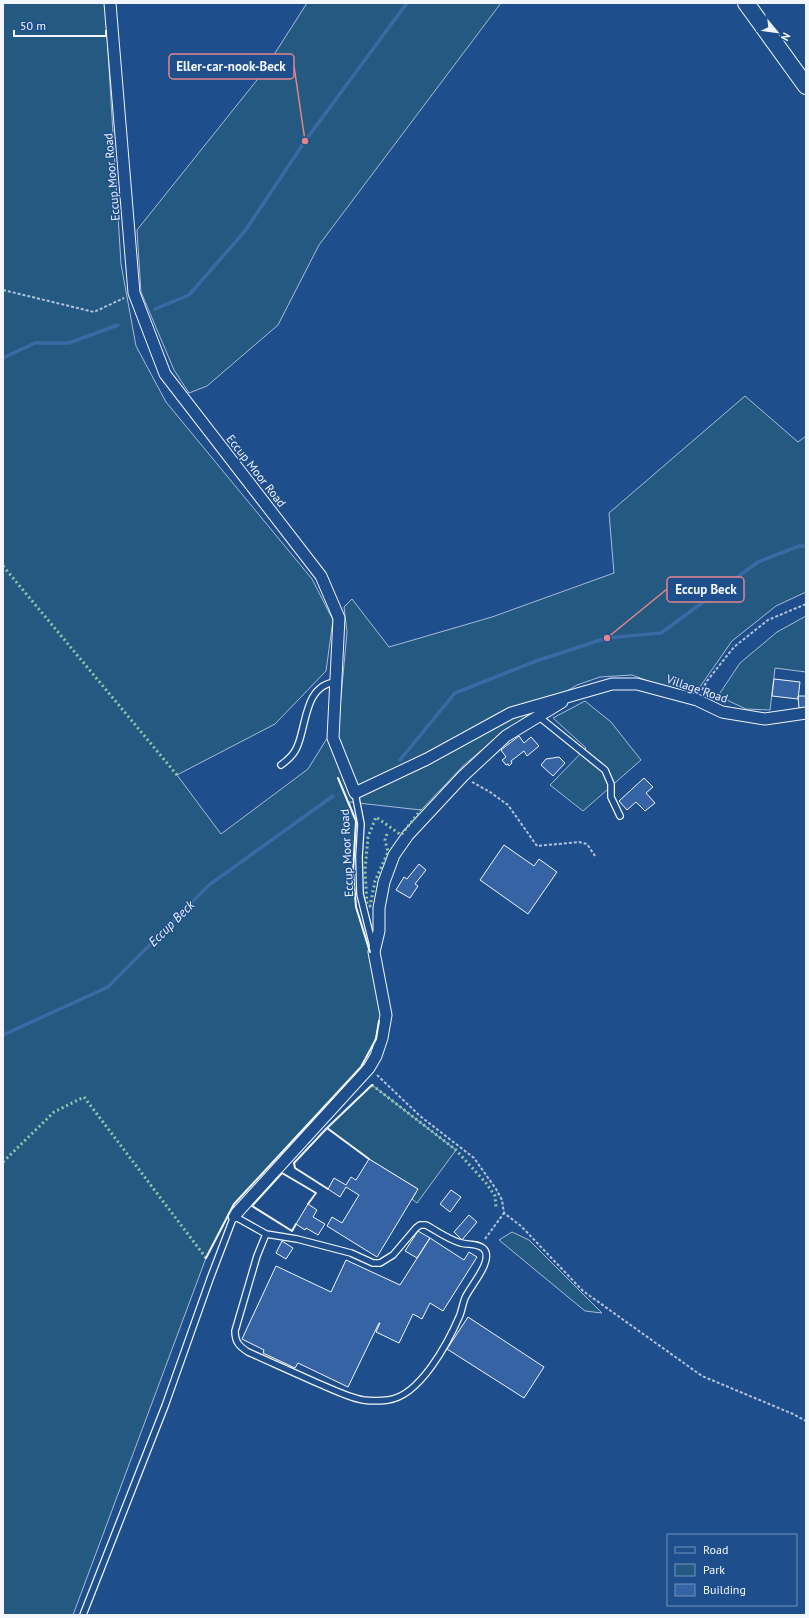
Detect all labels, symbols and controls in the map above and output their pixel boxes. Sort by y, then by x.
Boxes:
scale bar [14,12,106,38]
north arrow [757,12,797,52]
text: 50 m [20,18,46,33]
text: N [778,30,794,43]
callout: Eller-car-nook-Beck [169,54,294,79]
text: Eller-car-nook-Beck [176,58,286,75]
street label: Eccup Moor Road [100,132,123,222]
street label: Eccup Moor Road [223,431,289,510]
callout: Eccup Beck [667,577,744,602]
text: Eccup Beck [675,581,737,598]
street label: Village Road [663,671,730,706]
street label: Eccup Moor Road [337,809,356,897]
water label: Eccup Beck [145,896,199,950]
legend [667,1534,797,1606]
text: Road [703,1542,728,1557]
text: Park [703,1562,725,1577]
text: Building [703,1582,746,1597]

